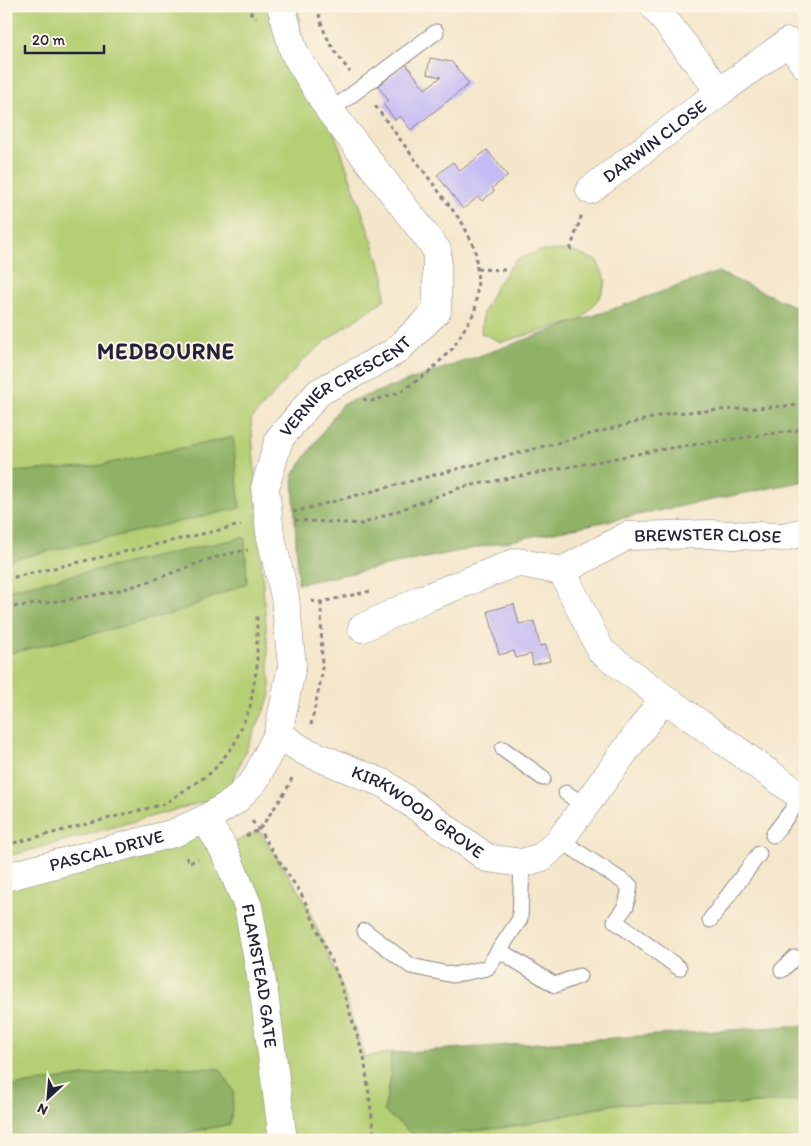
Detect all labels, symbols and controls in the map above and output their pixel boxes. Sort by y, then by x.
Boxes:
scale bar [25,22,104,54]
text: 20 m [32,31,66,49]
street label: DARWIN CLOSE [598,95,711,187]
street label: VERNIER CRESCENT [275,331,416,442]
district label: MEDBOURNE [97,338,235,365]
street label: BREWSTER CLOSE [634,523,782,548]
street label: KIRKWOOD GROVE [348,761,489,863]
street label: PASCAL DRIVE [47,825,166,876]
street label: FLAMSTEAD GATE [237,902,282,1049]
north arrow [22,1074,72,1124]
text: N [35,1100,50,1119]

